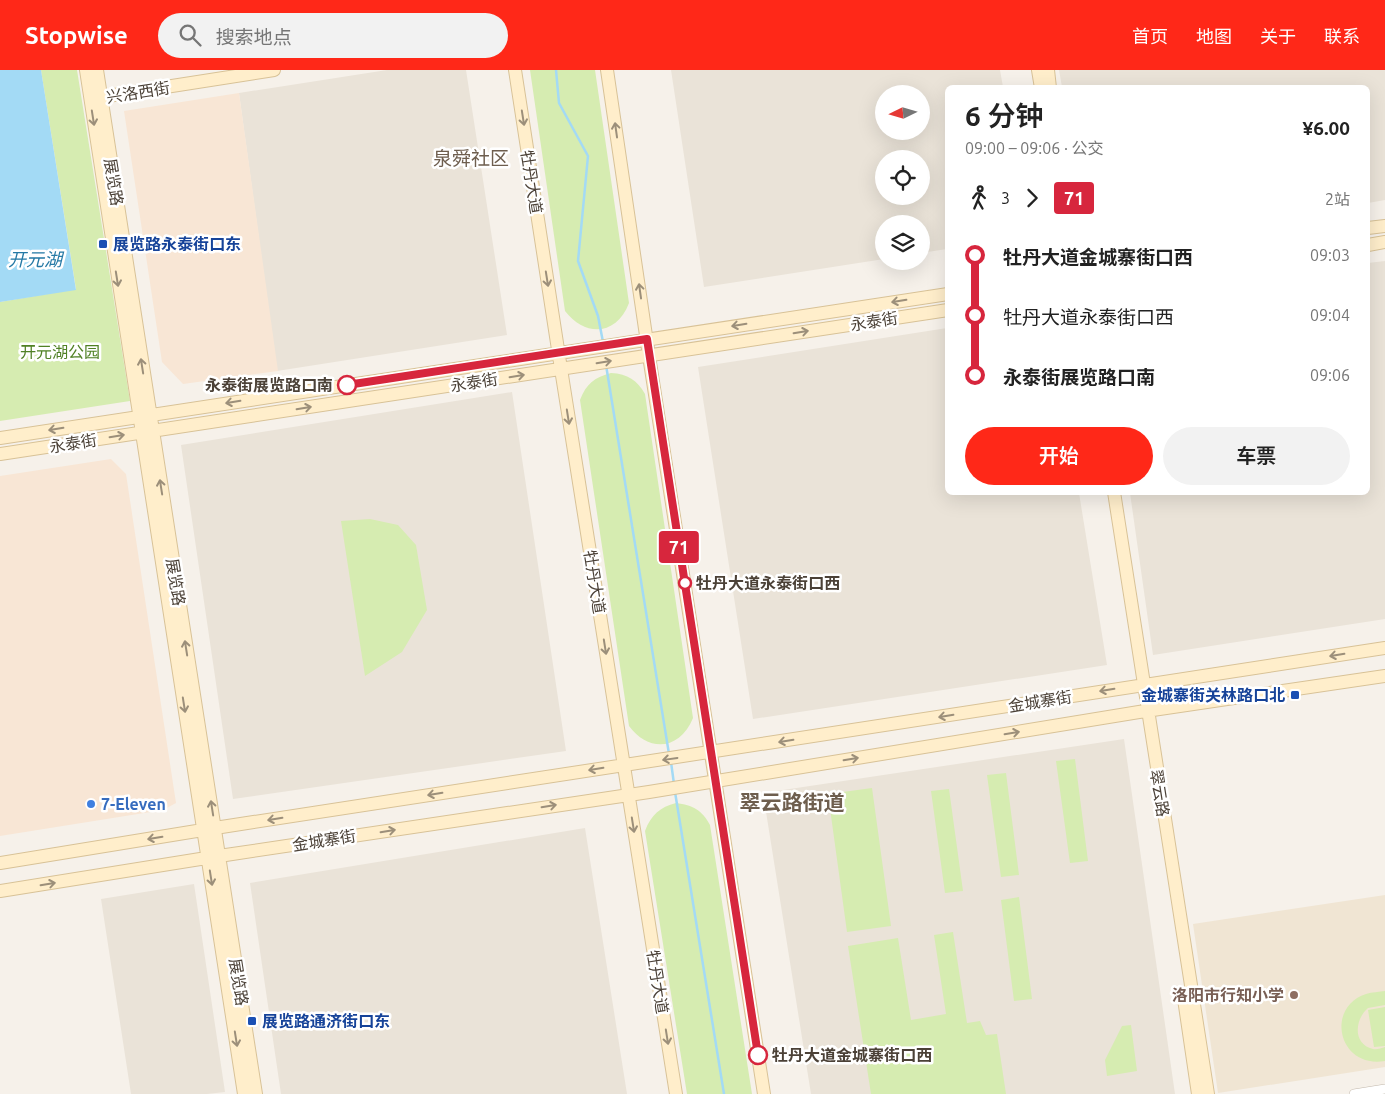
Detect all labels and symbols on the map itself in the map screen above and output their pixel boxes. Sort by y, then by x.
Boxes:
street label: 兴洛西街 [105,78,171,106]
north arrow [875,85,930,140]
one-way arrow [88,110,98,126]
one-way arrow [518,110,528,126]
one-way arrow [610,123,620,139]
district label: 泉舜社区 [433,147,509,169]
street label: 牡丹大道 [518,149,546,215]
street label: 展览路 [101,157,127,207]
place label: 展览路永泰街口东 [113,235,241,253]
marker: 展览路永泰街口东 [97,238,109,250]
water label: 开元湖 [8,249,65,269]
one-way arrow [113,270,123,286]
one-way arrow [543,270,553,286]
one-way arrow [634,283,644,299]
one-way arrow [892,296,908,306]
street label: 永泰街 [849,308,899,334]
one-way arrow [731,321,747,331]
one-way arrow [793,327,809,337]
park label: 开元湖公园 [20,343,100,361]
one-way arrow [596,357,612,367]
one-way arrow [137,358,147,374]
street label: 永泰街 [449,369,499,395]
one-way arrow [508,370,524,380]
marker: 永泰街展览路口南 [337,375,357,395]
place label: 永泰街展览路口南 [205,376,333,394]
one-way arrow [226,397,242,407]
one-way arrow [296,402,312,412]
one-way arrow [564,409,574,425]
one-way arrow [48,425,64,435]
street label: 永泰街 [48,430,98,456]
one-way arrow [109,430,125,440]
one-way arrow [156,480,166,496]
line badge: 71 [656,531,702,563]
street label: 牡丹大道 [581,549,609,615]
street label: 展览路 [163,557,189,607]
place label: 牡丹大道永泰街口西 [696,574,840,592]
marker: 牡丹大道永泰街口西 [678,576,692,590]
one-way arrow [600,639,610,655]
one-way arrow [181,640,191,656]
one-way arrow [1329,650,1345,660]
one-way arrow [1099,686,1115,696]
place label: 金城寨街关林路口北 [1141,686,1285,704]
street label: 金城寨街 [1007,687,1073,715]
marker: 金城寨街关林路口北 [1289,689,1301,701]
one-way arrow [179,697,189,713]
one-way arrow [939,711,955,721]
one-way arrow [1003,728,1019,738]
one-way arrow [778,736,794,746]
one-way arrow [662,754,678,764]
one-way arrow [843,754,859,764]
one-way arrow [588,765,604,775]
street label: 翠云路 [1147,768,1173,818]
one-way arrow [428,789,444,799]
district label: 翠云路街道 [740,790,845,814]
place label: 7-Eleven [101,795,166,813]
marker: 7-Eleven [85,798,97,810]
one-way arrow [206,801,216,817]
one-way arrow [541,801,557,811]
one-way arrow [267,814,283,824]
one-way arrow [629,816,639,832]
one-way arrow [380,825,396,835]
street label: 金城寨街 [291,826,357,854]
one-way arrow [148,833,164,843]
one-way arrow [206,870,216,886]
one-way arrow [40,878,56,888]
street label: 牡丹大道 [644,949,672,1015]
street label: 展览路 [226,957,252,1007]
place label: 洛阳市行知小学 [1172,986,1284,1004]
marker: 洛阳市行知小学 [1288,989,1300,1001]
place label: 展览路通济街口东 [262,1012,390,1030]
marker: 展览路通济街口东 [246,1015,258,1027]
one-way arrow [662,1029,672,1045]
one-way arrow [231,1030,241,1046]
marker: 牡丹大道金城寨街口西 [748,1045,768,1065]
place label: 牡丹大道金城寨街口西 [772,1046,932,1064]

